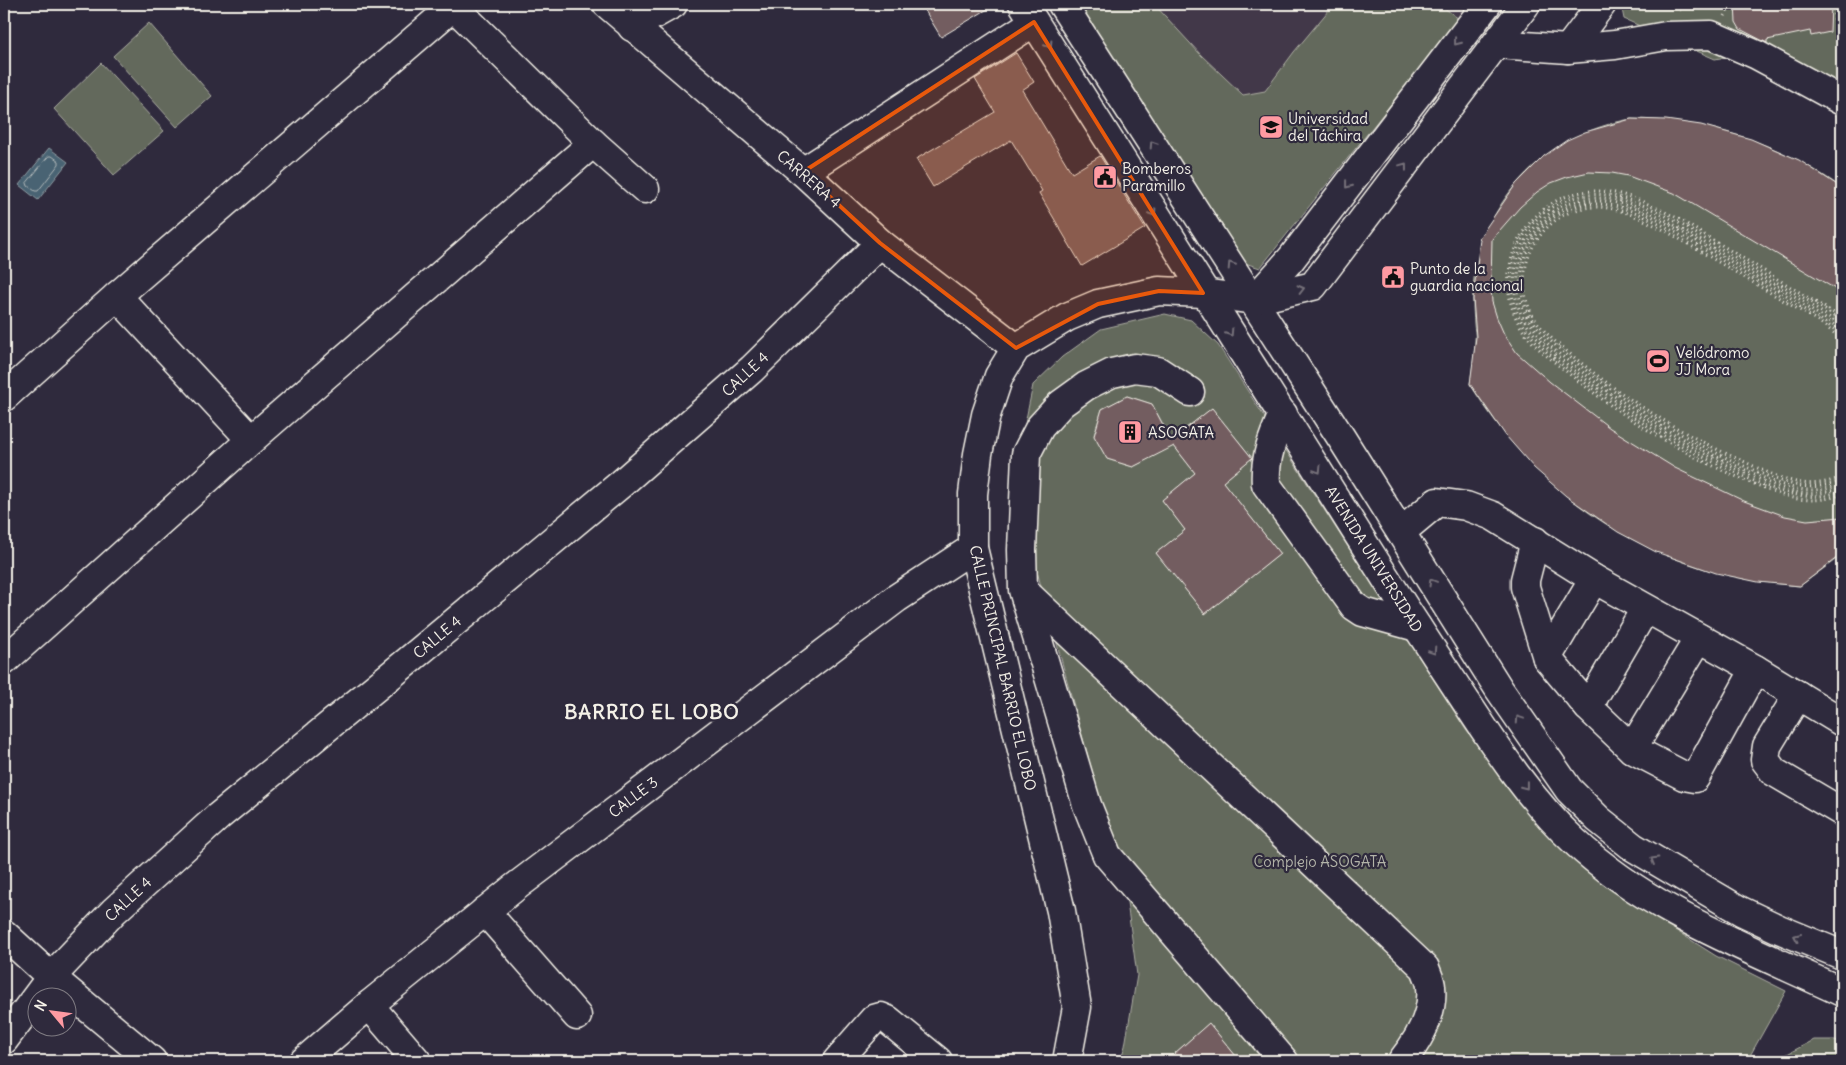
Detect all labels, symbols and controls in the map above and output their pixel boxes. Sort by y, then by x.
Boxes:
one-way arrow [1455,36,1463,45]
one-way arrow [1043,40,1052,49]
place label: Universidad del Táchira [1288,109,1368,145]
school or university icon: Universidad del Táchira [1258,114,1284,140]
one-way arrow [1149,140,1159,149]
street label: CARRERA 4 [773,146,845,212]
place label: Bomberos Paramillo [1122,159,1191,195]
one-way arrow [1398,163,1406,172]
public building icon: Bomberos Paramillo [1092,164,1118,190]
one-way arrow [1345,179,1353,188]
one-way arrow [1147,207,1157,216]
place label: Punto de la guardia nacional [1410,259,1523,295]
one-way arrow [1227,261,1237,270]
public building icon: Punto de la guardia nacional [1380,264,1406,290]
one-way arrow [1297,284,1306,295]
one-way arrow [1224,328,1233,337]
place label: Velódromo JJ Mora [1676,343,1750,379]
street label: CALLE 4 [718,347,773,400]
sports icon: Velódromo JJ Mora [1645,348,1671,374]
building icon: ASOGATA [1117,419,1143,445]
place label: ASOGATA [1148,423,1215,442]
one-way arrow [1312,464,1321,474]
street label: AVENIDA UNIVERSIDAD [1321,482,1427,636]
street label: CALLE PRINCIPAL BARRIO EL LOBO [965,543,1041,793]
one-way arrow [1428,579,1438,588]
street label: CALLE 4 [409,611,465,663]
one-way arrow [1427,646,1436,655]
district label: BARRIO EL LOBO [564,699,740,724]
one-way arrow [1516,715,1525,725]
street label: CALLE 3 [605,772,661,822]
one-way arrow [1519,780,1528,789]
park label: Complejo ASOGATA [1254,852,1387,871]
one-way arrow [1651,856,1660,866]
street label: CALLE 4 [101,872,156,925]
one-way arrow [1793,933,1802,944]
north arrow [28,988,78,1038]
text: N [30,997,51,1014]

